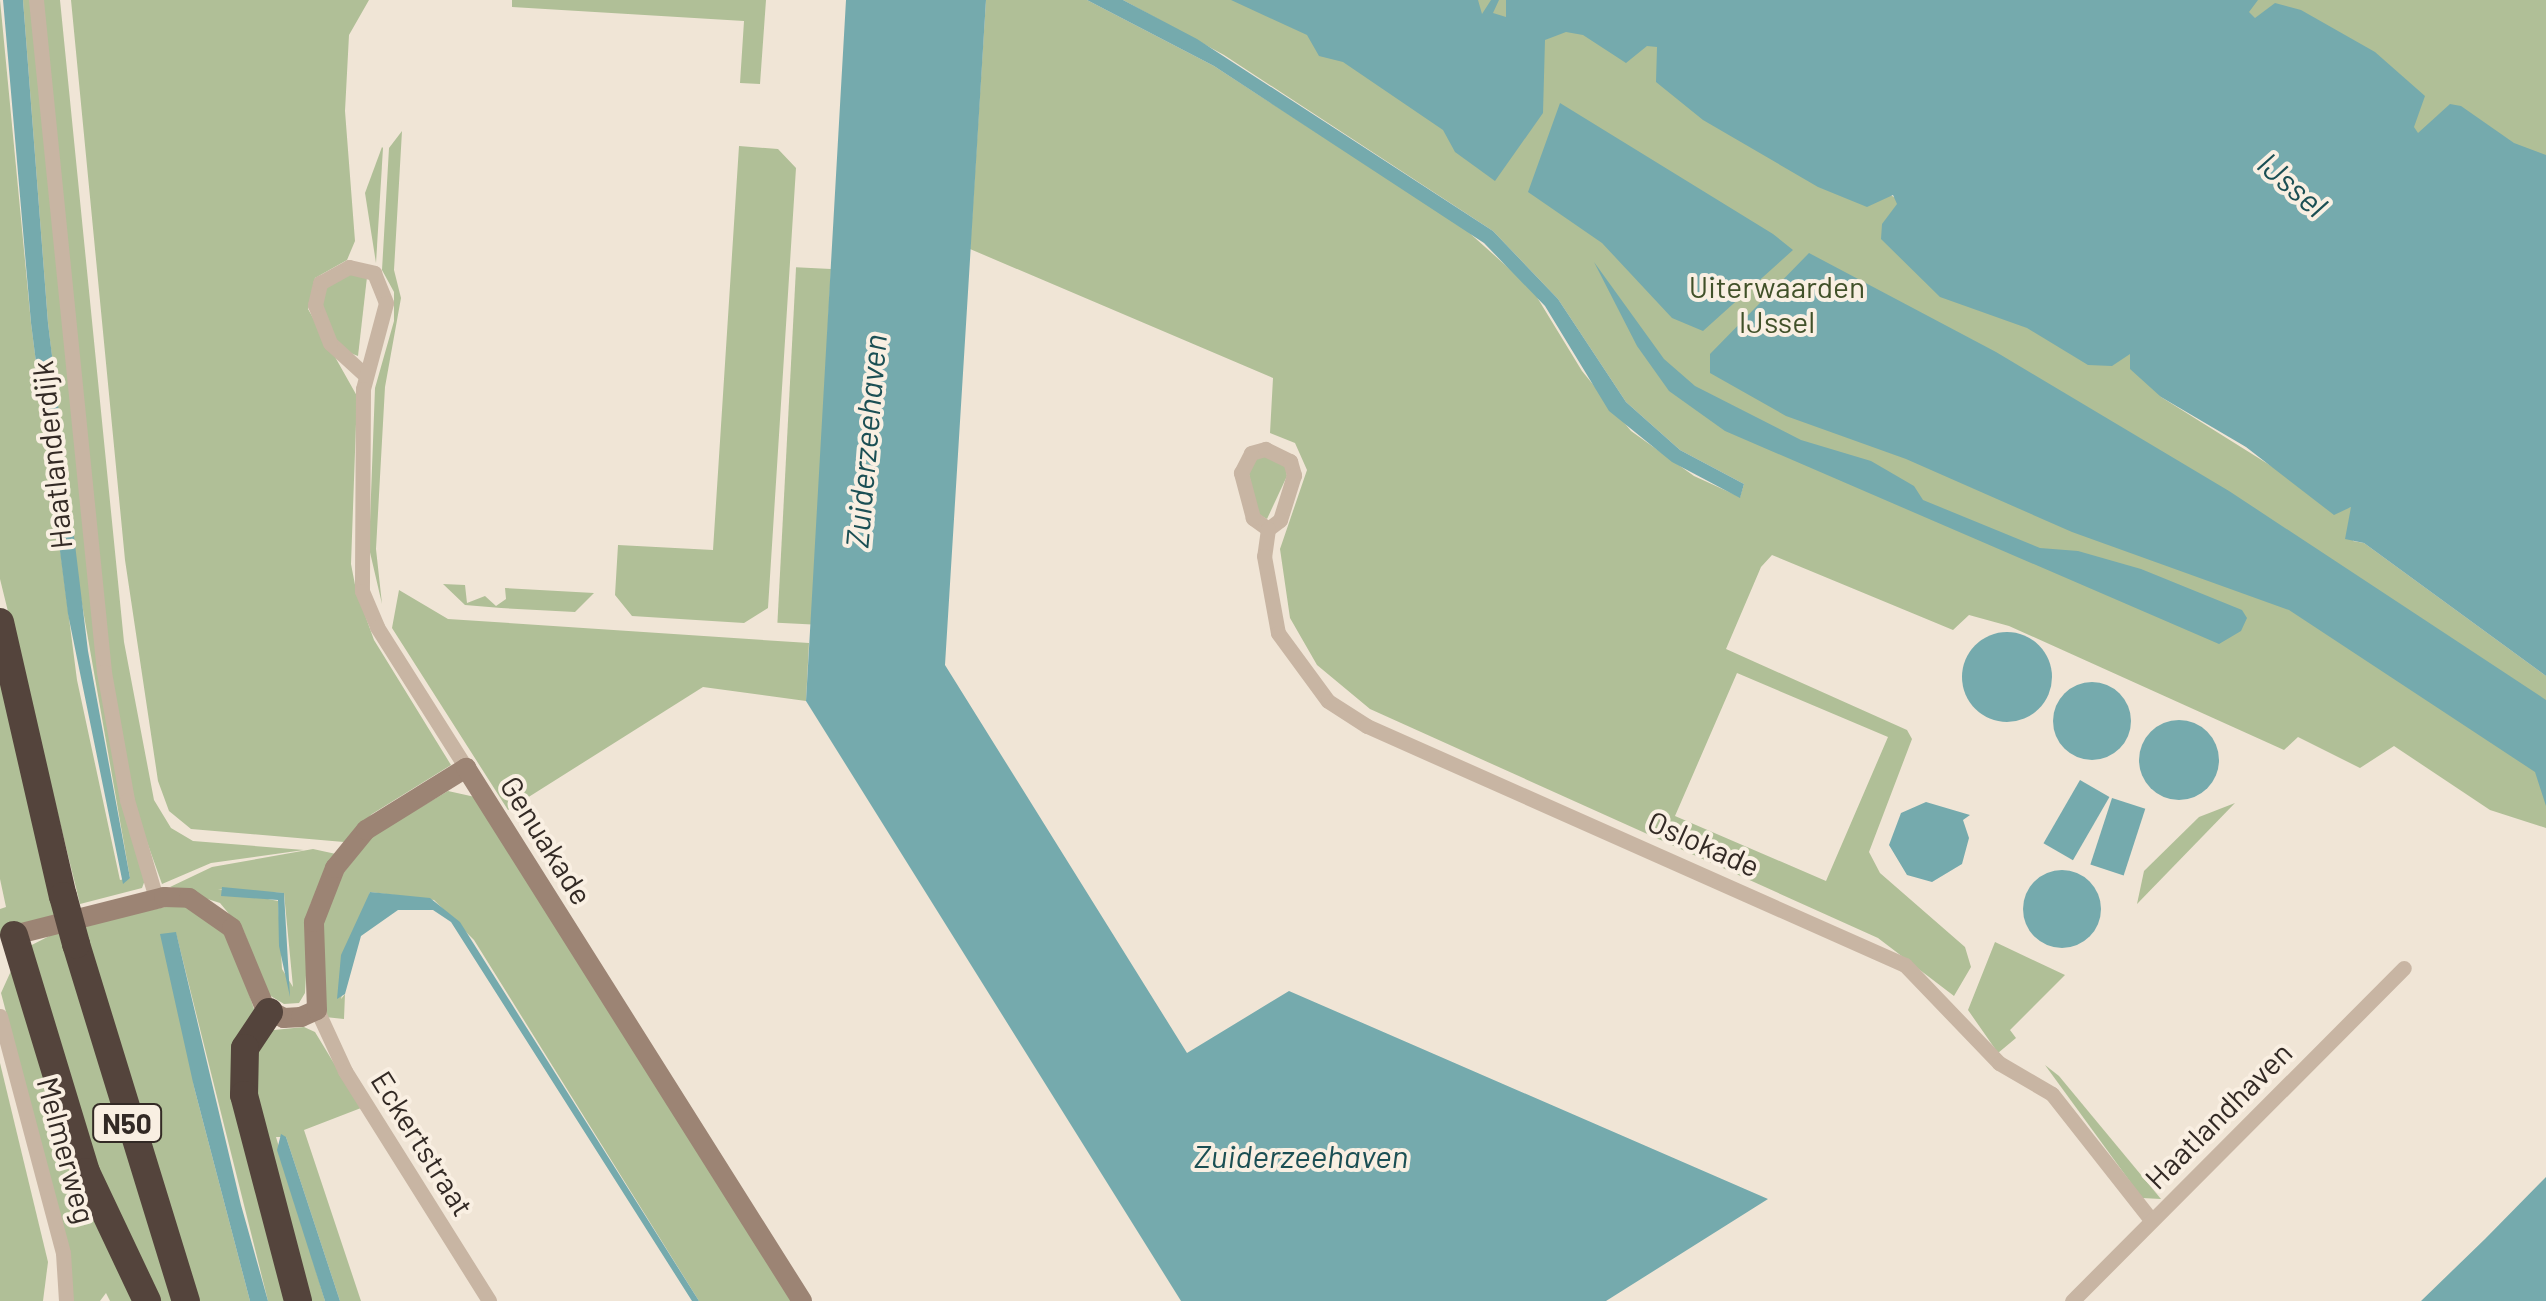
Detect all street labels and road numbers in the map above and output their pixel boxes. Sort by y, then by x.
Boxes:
street label: Haatlanderdijk [23,359,79,551]
street label: Genuakade [493,769,601,911]
street label: Oslokade [1642,802,1766,884]
street label: Haatlandhaven [2137,1034,2299,1196]
street label: Eckertstraat [364,1064,482,1222]
street label: Melmerweg [30,1073,104,1227]
road number: N50 [92,1100,162,1146]

